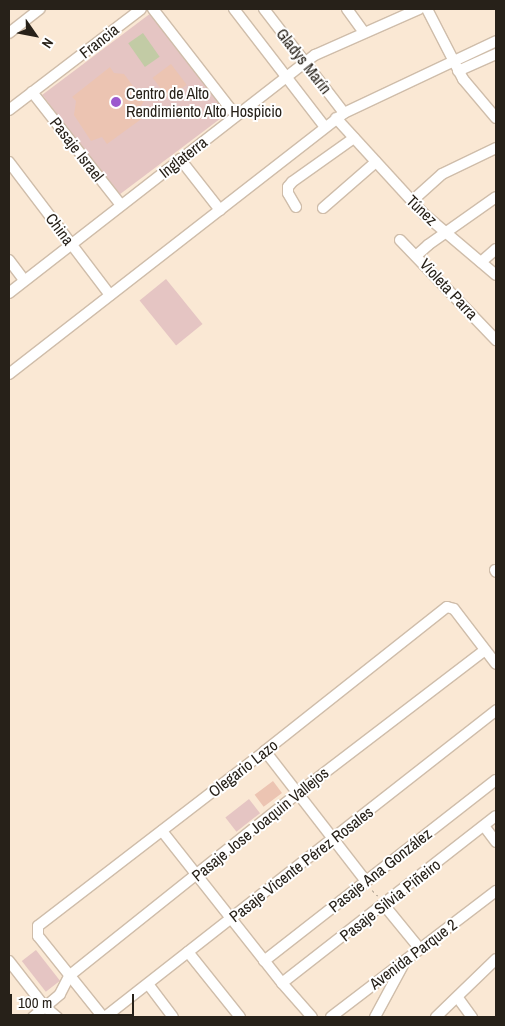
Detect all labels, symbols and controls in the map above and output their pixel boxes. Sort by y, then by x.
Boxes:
north arrow [10,10,60,60]
street label: Francia [76,20,122,62]
street label: Gladys Marín [272,24,336,98]
text: N [38,35,57,52]
place label: Centro de Alto Rendimiento Alto Hospicio [126,83,283,121]
marker: Centro de Alto Rendimiento Alto Hospicio [110,96,122,108]
street label: Pasaje Israel [46,113,108,185]
street label: Inglaterra [155,132,211,182]
street label: Túnez [403,191,441,229]
street label: China [42,209,78,249]
street label: Violeta Parra [416,255,482,323]
street label: Olegario Lazo [205,735,281,801]
street label: Pasaje Jose Joaquin Vallejos [188,763,332,885]
street label: Pasaje Vicente Pérez Rosales [225,802,377,926]
street label: Pasaje Ana González [324,824,436,916]
street label: Pasaje Silvia Piñeiro [336,855,444,945]
street label: Avenida Parque 2 [365,915,461,993]
scale bar [12,984,136,1016]
text: 100 m [18,992,52,1013]

